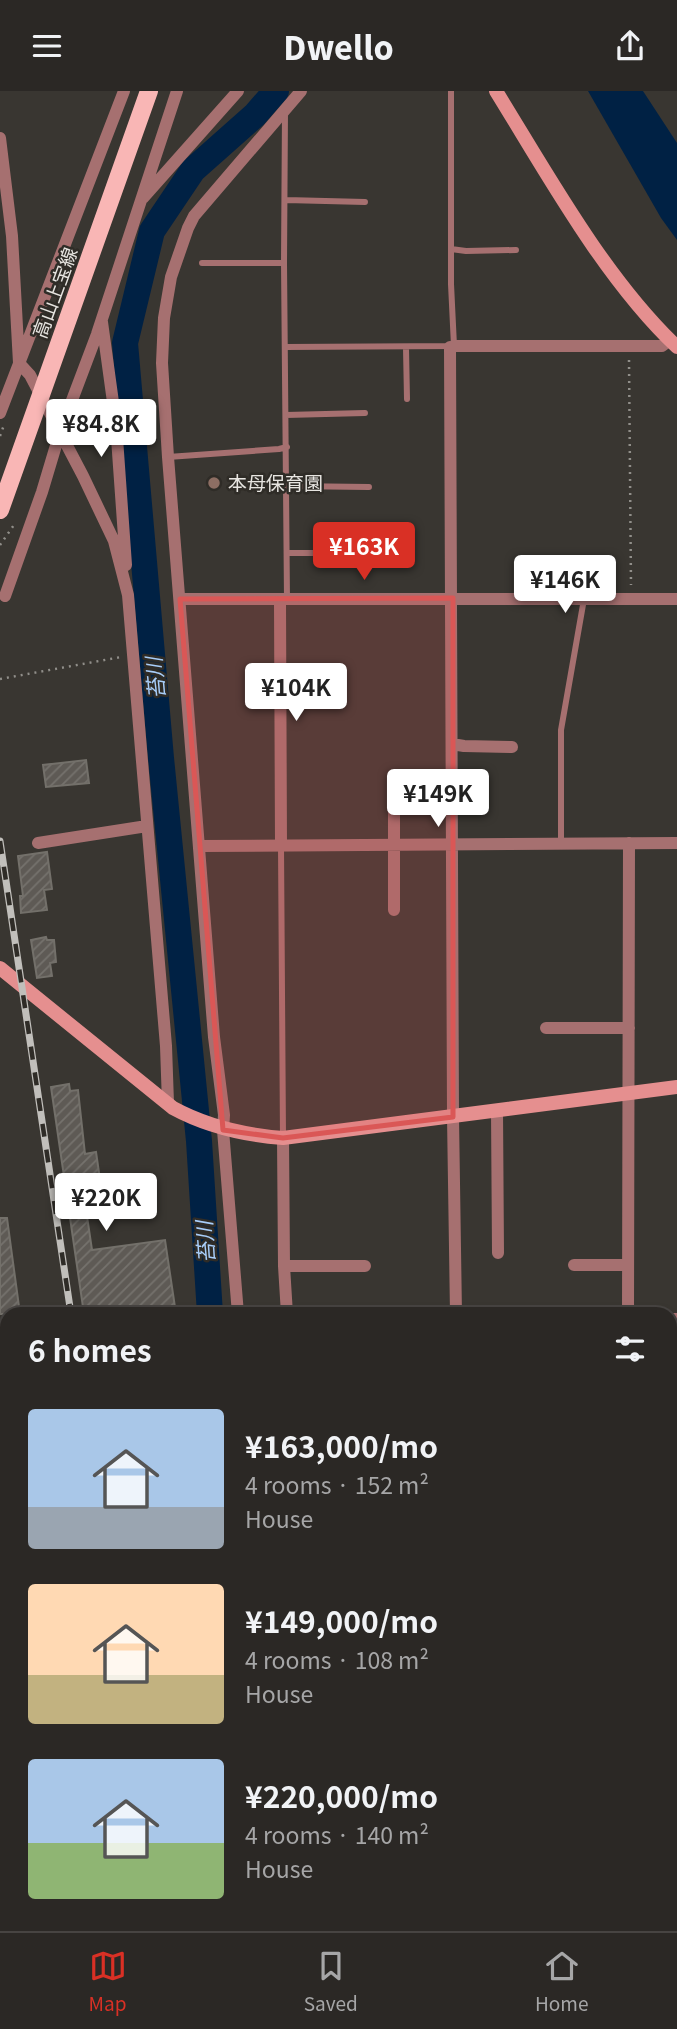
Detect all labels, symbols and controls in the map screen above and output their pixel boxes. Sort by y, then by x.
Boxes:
text: Dwello [283,23,394,69]
icon: menu [28,27,66,65]
icon: share [611,27,649,65]
street label: 高山上宝線 [25,243,83,342]
pin: ¥84.8K [44,399,158,459]
text: ¥84.8K [62,405,140,439]
place label: 本母保育園 [228,468,323,495]
marker: 本母保育園 [206,475,222,491]
pin: ¥163K [315,523,413,582]
text: ¥163K [329,528,399,562]
pin: ¥146K [516,555,614,615]
text: ¥146K [530,561,600,595]
water label: 苔川 [137,654,171,700]
pin: ¥104K [247,663,345,723]
text: ¥104K [261,669,331,703]
pin: ¥149K [389,769,487,829]
text: ¥149K [403,775,473,809]
pin: ¥220K [57,1173,155,1233]
text: ¥220K [71,1179,141,1213]
water label: 苔川 [187,1218,220,1264]
text: 6 homes [28,1327,152,1371]
icon: filters [611,1330,649,1368]
text: ¥163,000/mo [245,1423,438,1467]
icon: home [84,1437,168,1521]
text: 4 rooms · 152 m² [245,1467,429,1501]
text: House [245,1501,313,1535]
text: ¥149,000/mo [245,1598,438,1642]
icon: home [84,1612,168,1696]
text: 4 rooms · 108 m² [245,1642,429,1676]
text: House [245,1676,313,1710]
text: ¥220,000/mo [245,1773,438,1817]
icon: home [84,1787,168,1871]
text: 4 rooms · 140 m² [245,1817,429,1851]
text: House [245,1851,313,1885]
tab: Map [89,1947,127,2016]
tab: Saved [304,1947,358,2016]
tab: Home [535,1947,588,2016]

